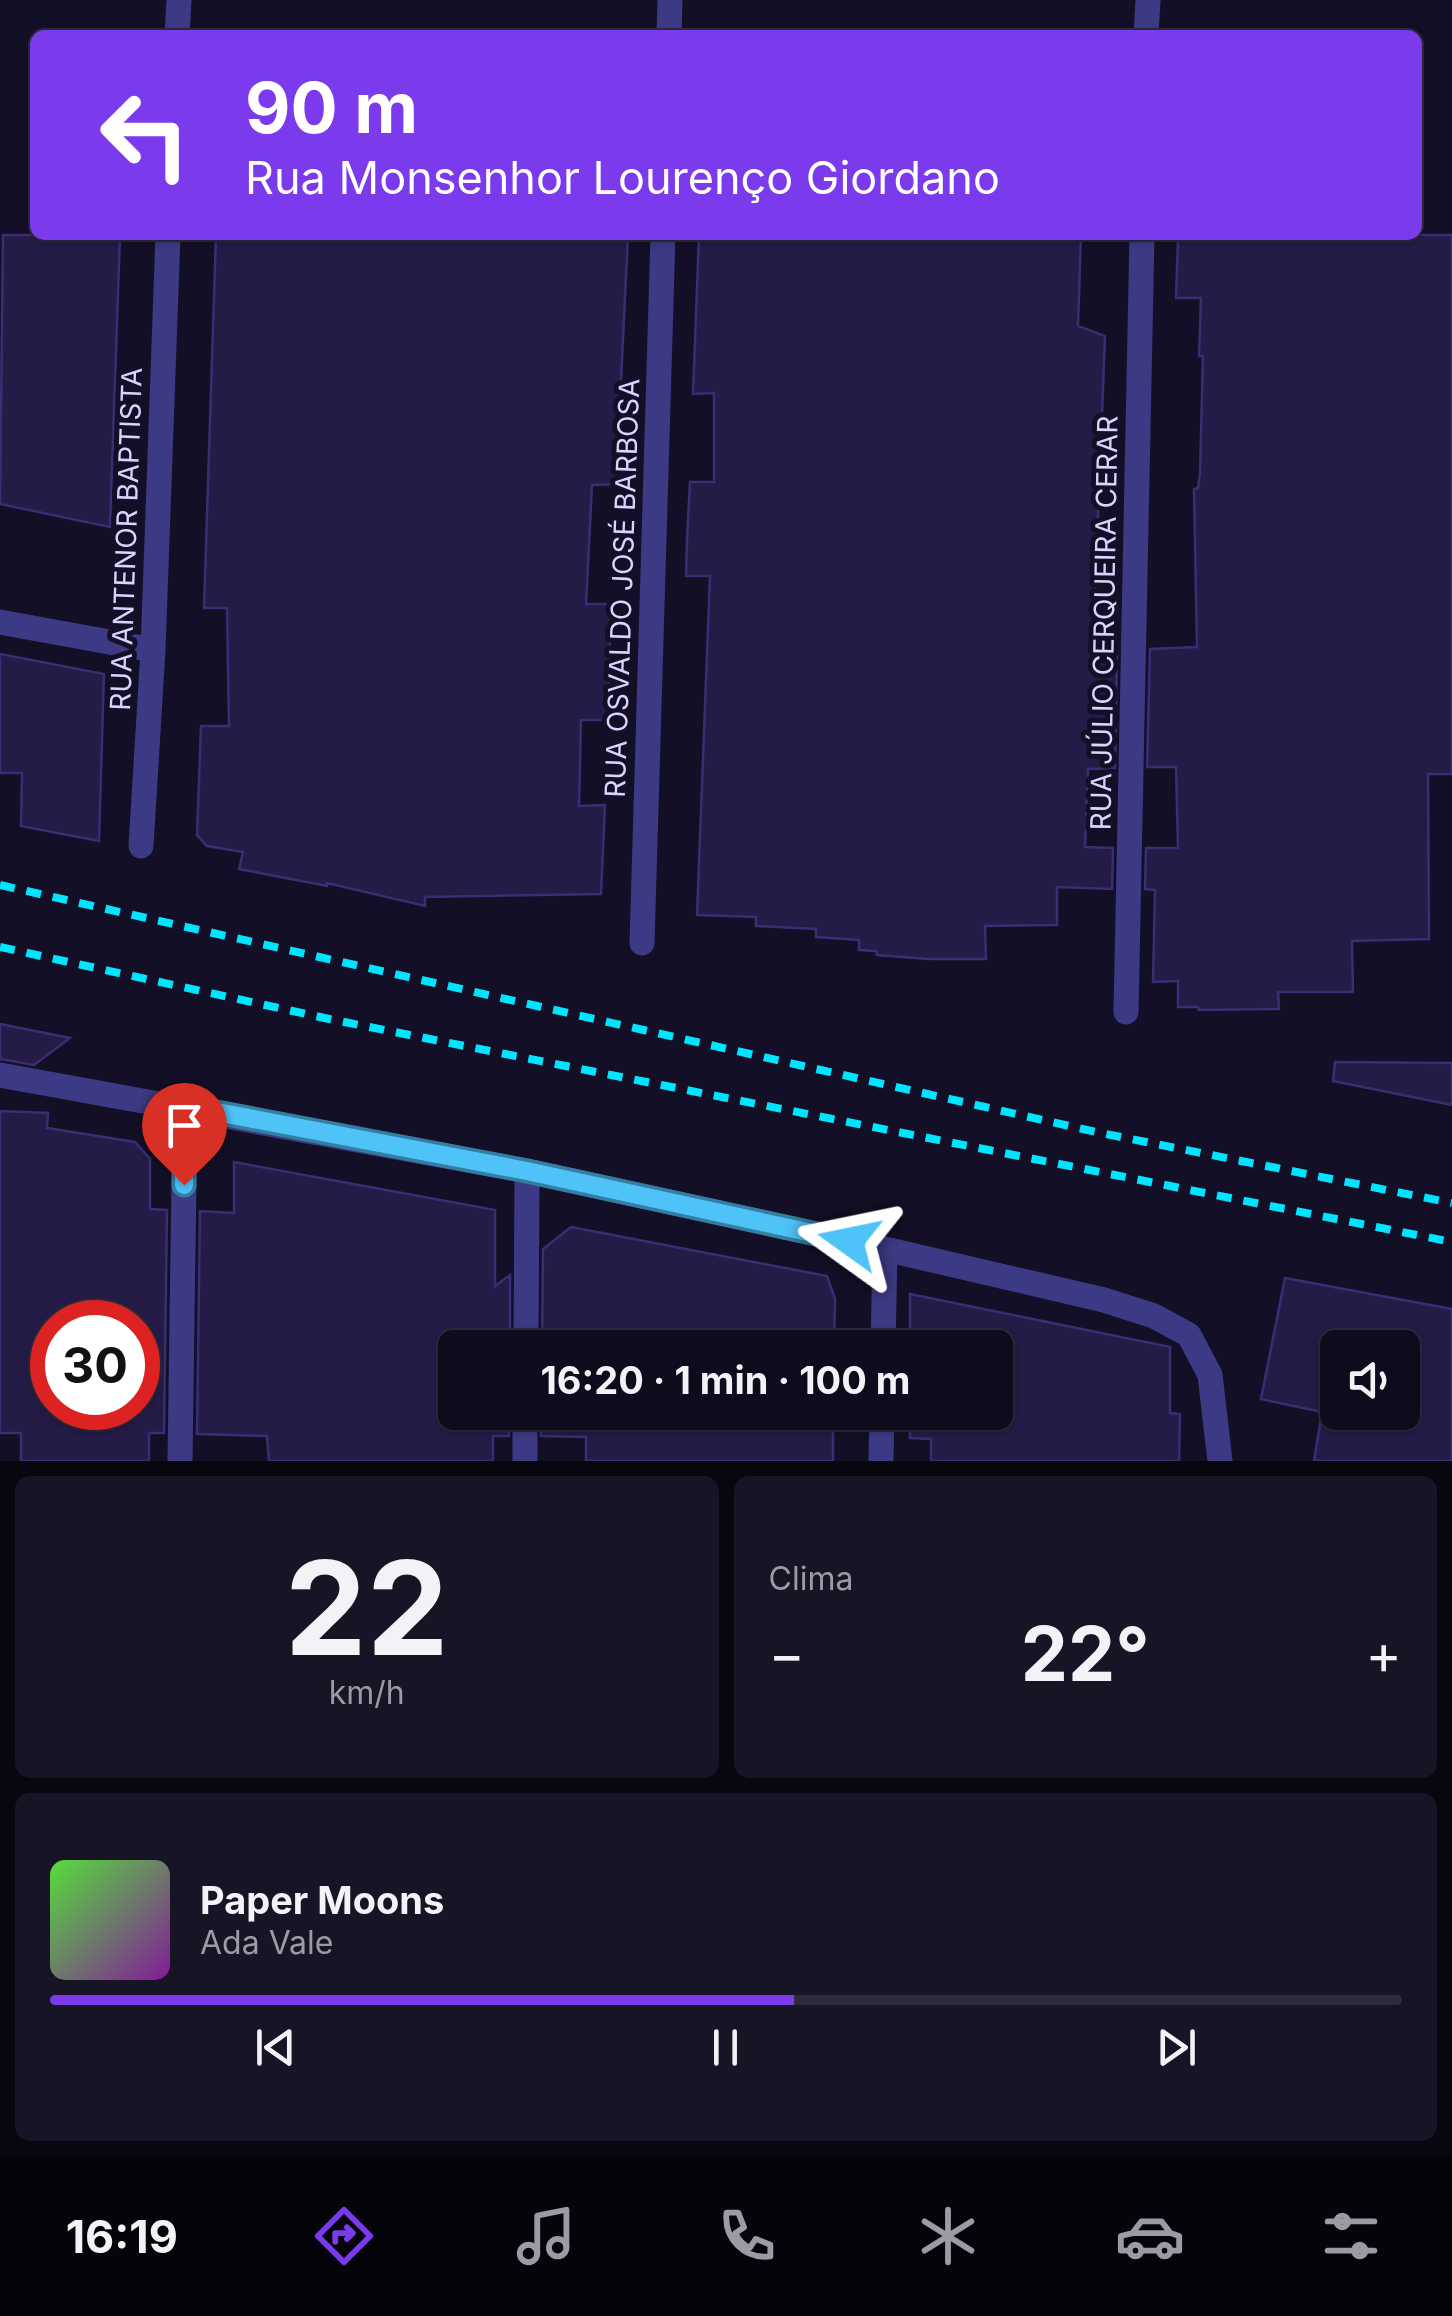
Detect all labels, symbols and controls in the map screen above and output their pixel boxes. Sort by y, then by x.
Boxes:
text: 90 m [245,65,418,150]
icon: left [80,70,210,200]
text: Rua Monsenhor Lourenço Giordano [245,150,1000,205]
street label: RUA ANTENOR BAPTISTA [103,367,149,711]
street label: RUA OSVALDO JOSÉ BARBOSA [597,378,646,798]
street label: RUA JÚLIO CERQUEIRA CERAR [1082,415,1125,831]
pin [142,1083,227,1186]
icon: arrive [157,1098,212,1153]
position arrow [797,1189,901,1293]
speed limit sign: 30 [30,1300,160,1430]
map controls [1320,1330,1420,1430]
button: sound [1320,1330,1420,1430]
text: 16:20 · 1 min · 100 m [540,1357,911,1403]
text: 22 [285,1529,449,1686]
text: Clima [769,1559,853,1598]
text: 22° [1021,1608,1150,1699]
text: − [769,1621,805,1687]
text: + [1366,1621,1402,1687]
text: km/h [329,1673,405,1712]
text: Paper Moons [200,1877,444,1923]
text: Ada Vale [200,1923,333,1962]
icon: previous [248,2020,303,2075]
icon: pause [698,2020,753,2075]
icon: next [1149,2020,1204,2075]
icon: directions [309,2201,379,2271]
icon: music [511,2201,581,2271]
icon: phone [712,2201,782,2271]
icon: climate [913,2201,983,2271]
icon: car [1115,2201,1185,2271]
icon: filters [1316,2201,1386,2271]
text: 16:19 [66,2209,178,2264]

